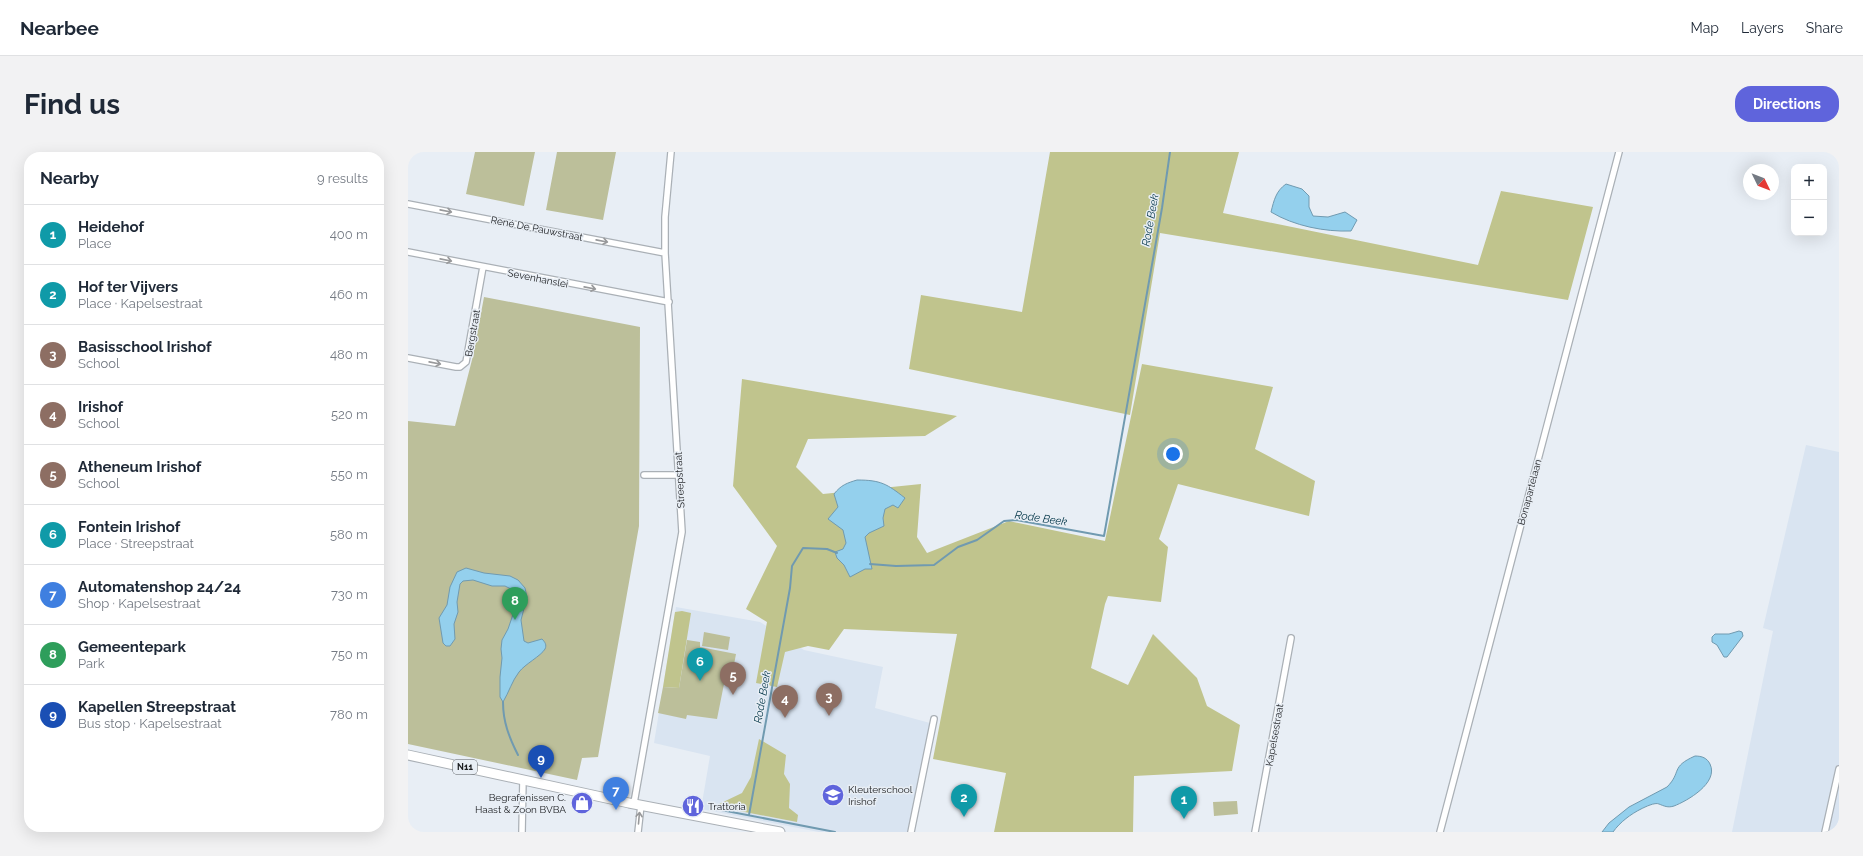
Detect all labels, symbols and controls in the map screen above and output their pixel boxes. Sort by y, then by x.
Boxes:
text: Nearbee [20,17,99,39]
text: Map [1691,20,1719,36]
text: Layers [1741,20,1784,36]
text: Share [1806,20,1843,36]
button: Directions [1735,86,1839,122]
text: Find us [24,88,120,121]
north arrow [1743,164,1779,200]
map controls [1791,164,1827,236]
button: + [1791,164,1827,200]
text: Nearby [40,168,99,188]
text: 9 results [317,171,368,186]
water label: Rode Beek [1139,193,1162,247]
button: − [1791,200,1827,236]
one-way arrow [439,208,452,216]
street label: René De Pauwstraat [490,214,584,243]
text: Heidehof [78,218,144,236]
text: 1 [50,227,56,242]
text: 400 m [330,227,368,242]
text: Place [78,236,111,251]
one-way arrow [595,237,608,245]
one-way arrow [439,256,452,264]
street label: Sevenhanslei [507,267,569,290]
text: Hof ter Vijvers [78,278,178,296]
one-way arrow [583,284,596,292]
text: 2 [49,287,57,302]
text: 460 m [330,287,368,302]
text: Place · Kapelsestraat [78,296,203,311]
street label: Bergstraat [463,308,482,358]
text: Basisschool Irishof [78,338,211,356]
text: 3 [49,347,57,362]
text: 480 m [330,347,368,362]
text: School [78,356,120,371]
one-way arrow [429,359,442,367]
text: Irishof [78,398,123,416]
text: 4 [49,407,57,422]
text: 520 m [331,407,368,422]
text: School [78,416,120,431]
your location [1163,444,1183,464]
street label: Streepstraat [672,451,686,508]
text: Atheneum Irishof [78,458,201,476]
street label: Bonapartelaan [1515,458,1544,526]
text: 5 [49,467,57,482]
text: 550 m [331,467,368,482]
text: School [78,476,120,491]
water label: Rode Beek [1014,508,1068,529]
text: Fontein Irishof [78,518,180,536]
text: 6 [49,527,57,542]
text: 580 m [330,527,368,542]
text: Place · Streepstraat [78,536,194,551]
text: Automatenshop 24/24 [78,578,241,596]
text: 7 [49,587,57,602]
text: 730 m [331,587,368,602]
pin: 8 [502,587,528,620]
text: Shop · Kapelsestraat [78,596,201,611]
text: Gemeentepark [78,638,186,656]
text: 8 [49,647,57,662]
text: 750 m [331,647,368,662]
pin: 6 [687,648,713,681]
text: Park [78,656,105,671]
pin: 5 [720,662,746,695]
water label: Rode Beek [751,670,774,724]
pin: 3 [816,683,842,716]
pin: 4 [772,685,798,718]
text: Kapellen Streepstraat [78,698,236,716]
street label: Kapelsestraat [1264,702,1286,767]
text: 9 [49,707,57,722]
text: 780 m [330,707,368,722]
text: Bus stop · Kapelsestraat [78,716,222,731]
pin: 9 [528,745,554,778]
road number: N11 [453,760,477,774]
pin: 7 [603,777,629,810]
school or university icon: Kleuterschool Irishof [820,782,846,808]
place label: Kleuterschool Irishof [848,784,913,807]
pin: 2 [951,784,977,817]
pin: 1 [1171,786,1197,819]
shop icon: Begrafenissen C. Haast & Zoon BVBA [569,790,595,816]
place label: Begrafenissen C. Haast & Zoon BVBA [475,792,566,815]
restaurant icon: Trattoria [680,793,706,819]
place label: Trattoria [708,801,746,812]
one-way arrow [636,812,643,825]

